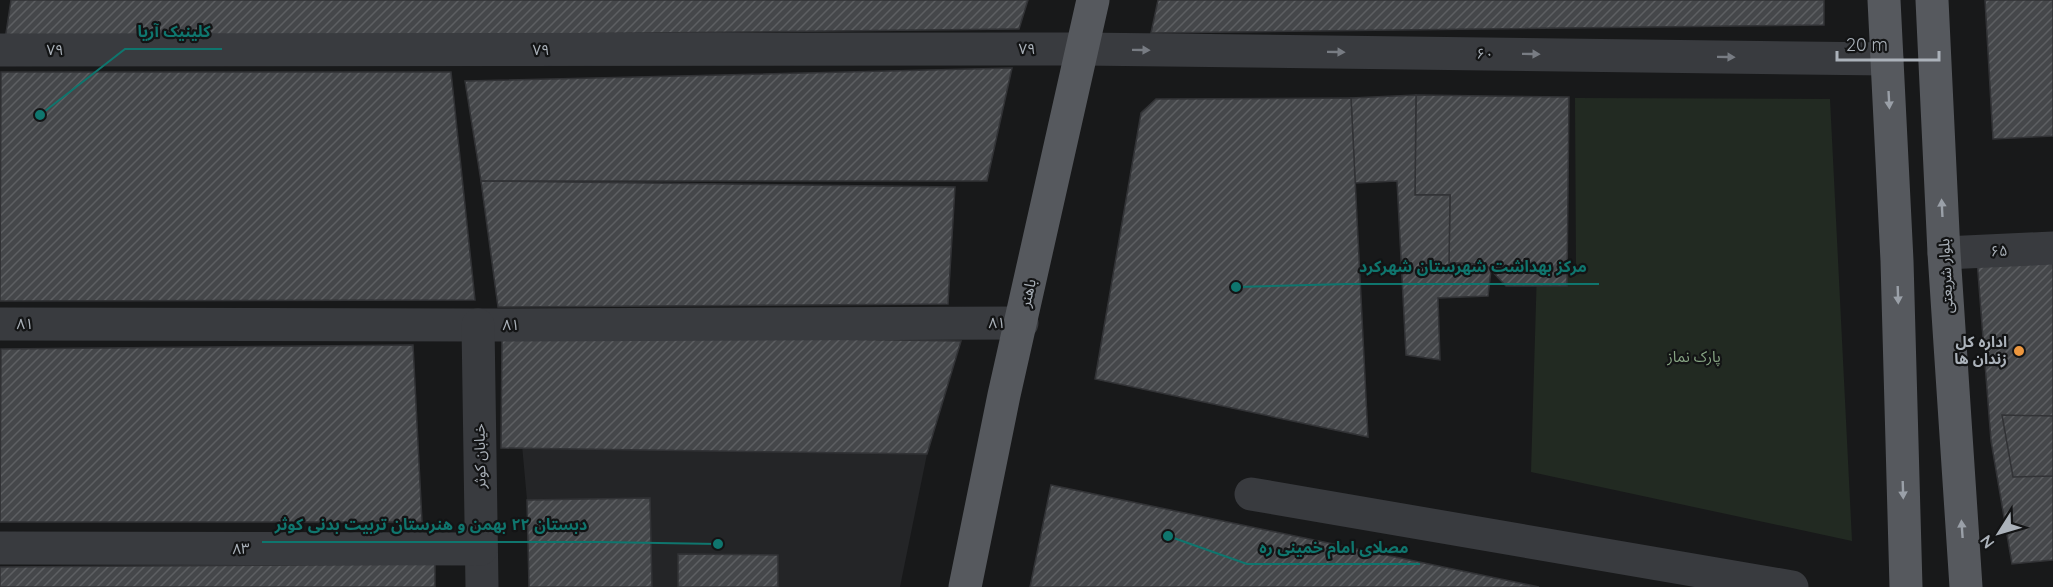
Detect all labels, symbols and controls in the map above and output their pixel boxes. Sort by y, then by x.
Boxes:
callout: کلینیک آریا [125,15,222,49]
text: کلینیک آریا [138,21,211,41]
scale bar [1837,24,1939,62]
text: 20 m [1846,33,1888,56]
street label: ۷۹ [1018,39,1036,58]
street label: ۷۹ [46,40,64,59]
street label: ۷۹ [532,40,550,59]
street label: ۶۰ [1476,44,1494,63]
one-way arrow [1131,45,1150,55]
one-way arrow [1326,47,1345,57]
one-way arrow [1521,50,1540,59]
one-way arrow [1716,52,1735,62]
one-way arrow [1885,91,1894,110]
one-way arrow [1937,199,1946,218]
street label: بلوار شریعتی [1934,238,1957,314]
street label: ۶۵ [1990,241,2008,260]
callout: مرکز بهداشت شهرستان شهرکرد [1347,250,1599,284]
text: مرکز بهداشت شهرستان شهرکرد [1359,256,1587,276]
street label: باهنر [1015,277,1040,310]
one-way arrow [1893,286,1903,305]
street label: ۸۱ [988,313,1006,332]
street label: ۸۱ [16,314,34,333]
street label: ۸۱ [502,315,520,334]
place label: اداره کل زندان ها [1954,332,2007,368]
marker: اداره کل زندان ها [2012,344,2026,358]
park label: پارک نماز [1666,347,1721,367]
street label: خیابان کوثر [469,423,490,490]
one-way arrow [1899,481,1908,500]
north arrow [1969,503,2029,563]
callout: دبستان ۲۲ بهمن و هنرستان تربیت بدنی کوثر [262,508,599,542]
text: دبستان ۲۲ بهمن و هنرستان تربیت بدنی کوثر [274,514,587,534]
one-way arrow [1957,519,1966,538]
callout: مصلای امام خمینی ره [1247,530,1420,564]
text: N [1975,531,1999,553]
text: مصلای امام خمینی ره [1259,537,1409,559]
street label: ۸۳ [232,539,250,558]

